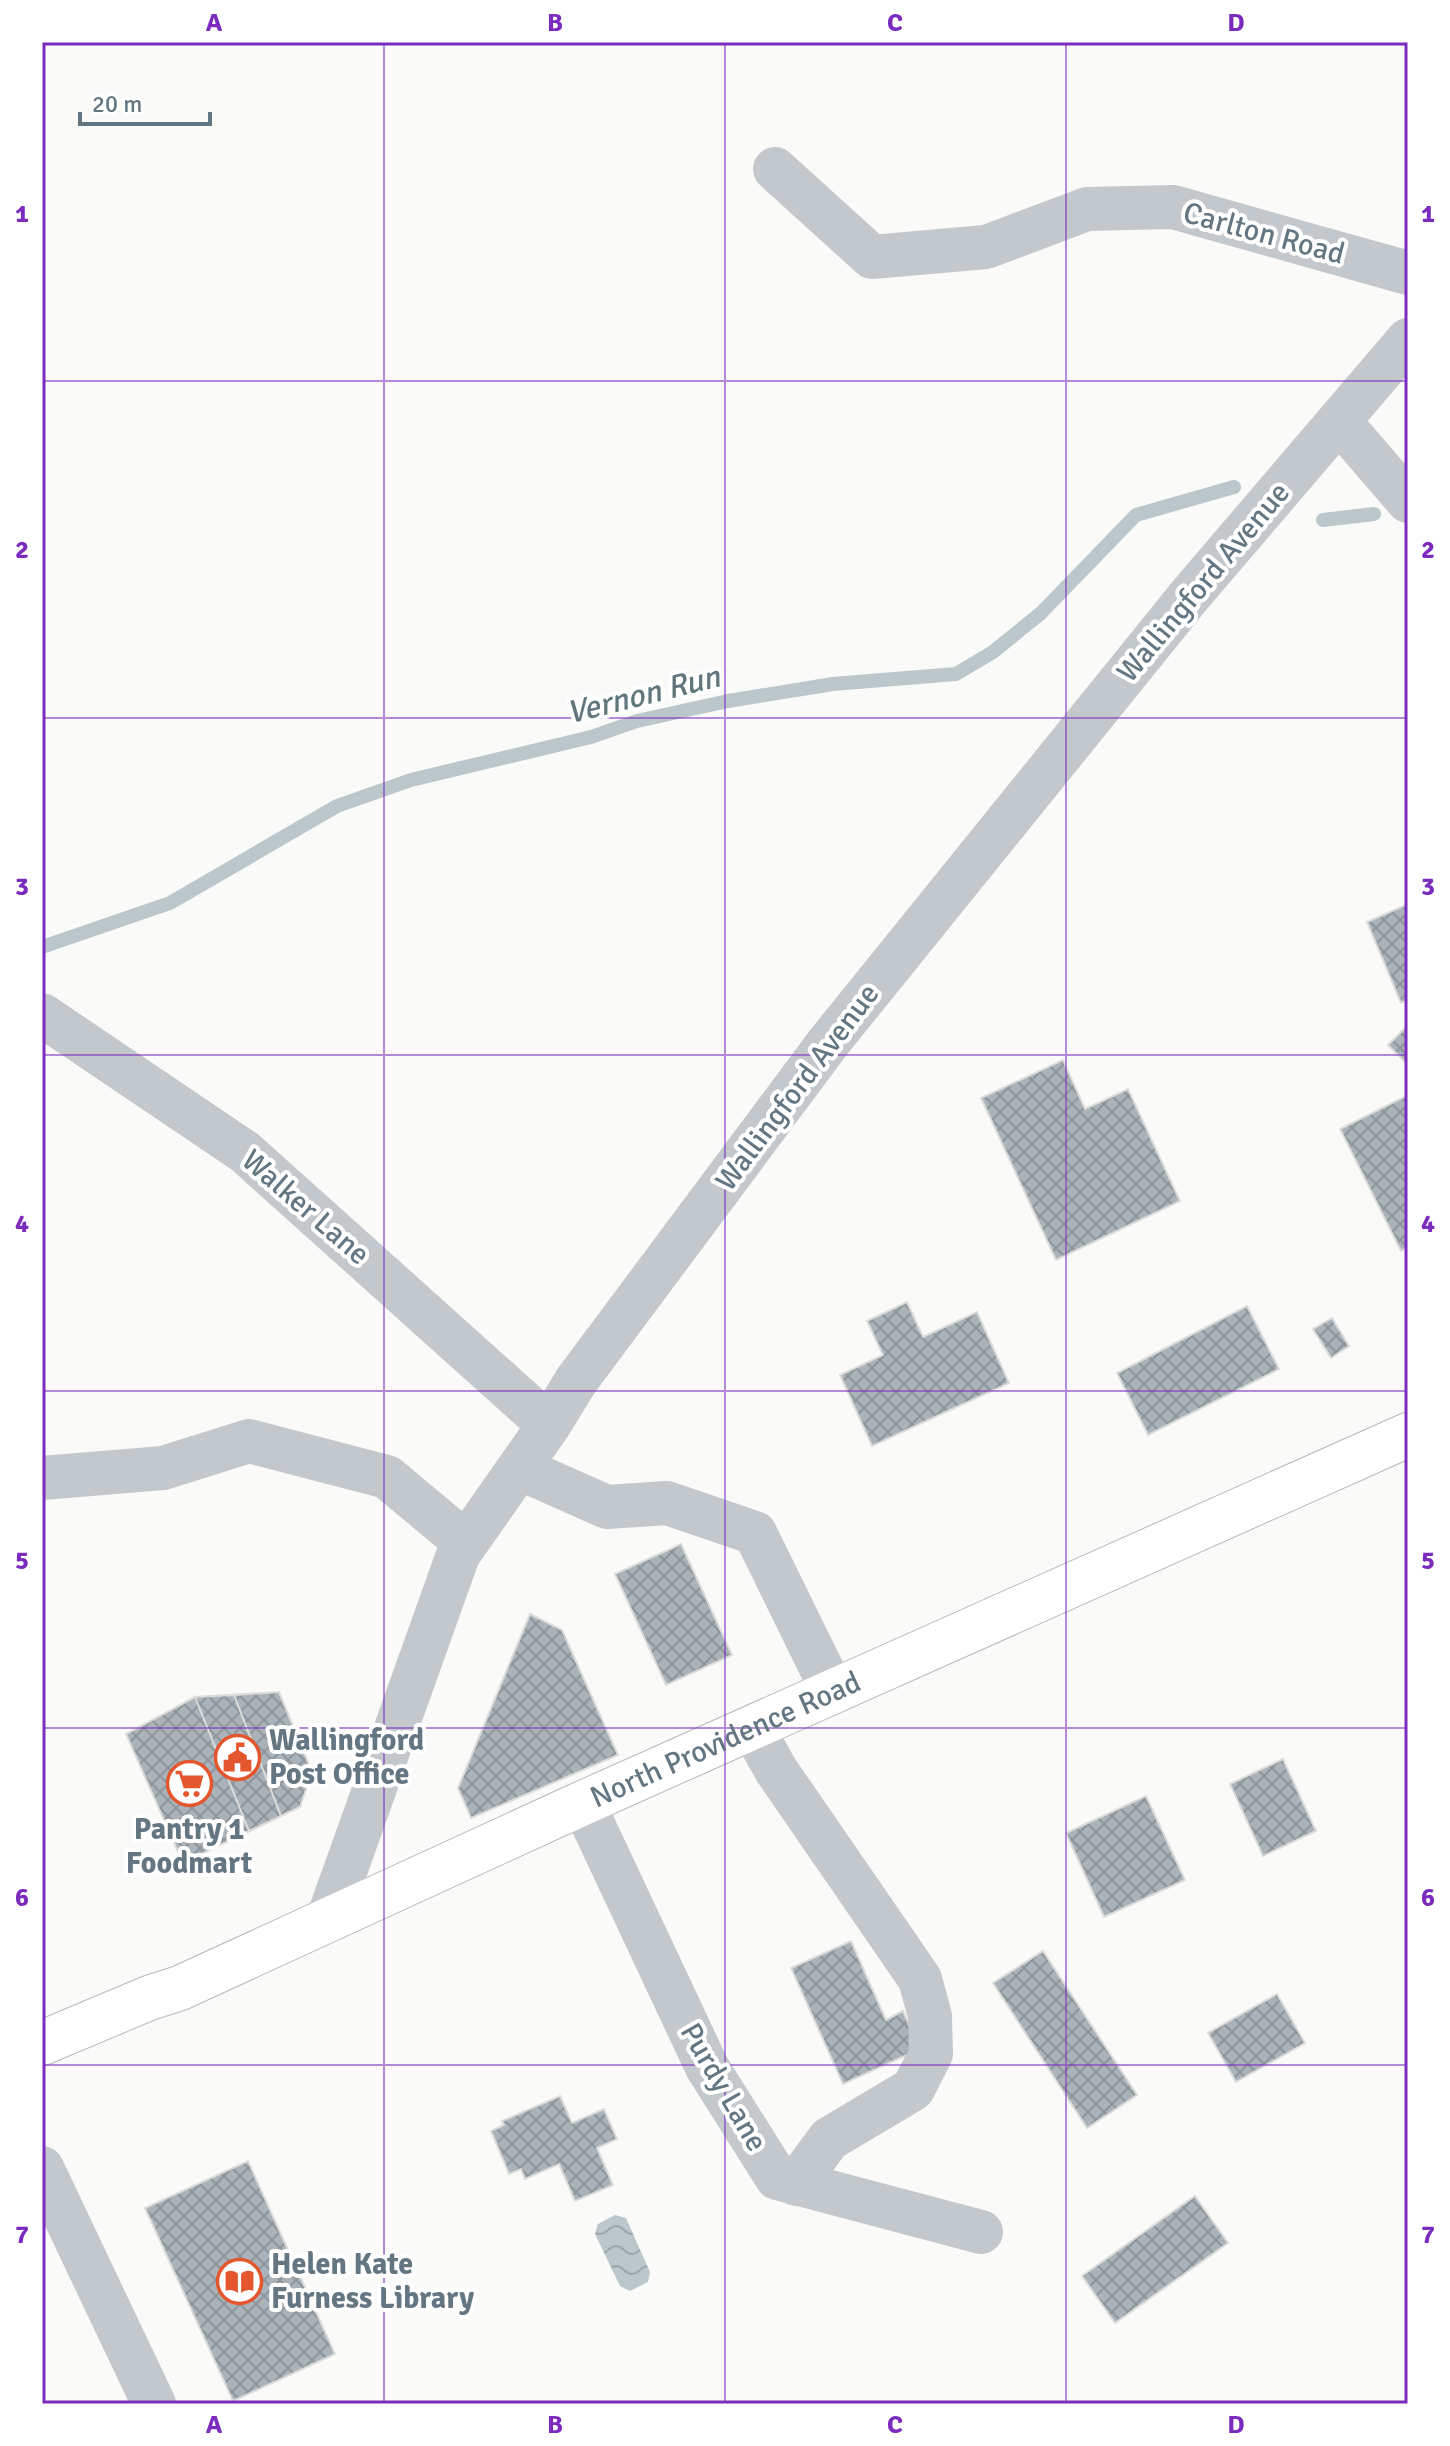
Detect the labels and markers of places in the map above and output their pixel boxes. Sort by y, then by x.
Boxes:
place label: Wallingford Post Office [269,1722,424,1793]
public building icon: Wallingford Post Office [214,1733,262,1781]
supermarket icon: Pantry 1 Foodmart [165,1759,213,1807]
place label: Pantry 1 Foodmart [126,1811,252,1882]
place label: Helen Kate Furness Library [271,2246,474,2317]
library icon: Helen Kate Furness Library [216,2257,264,2305]

